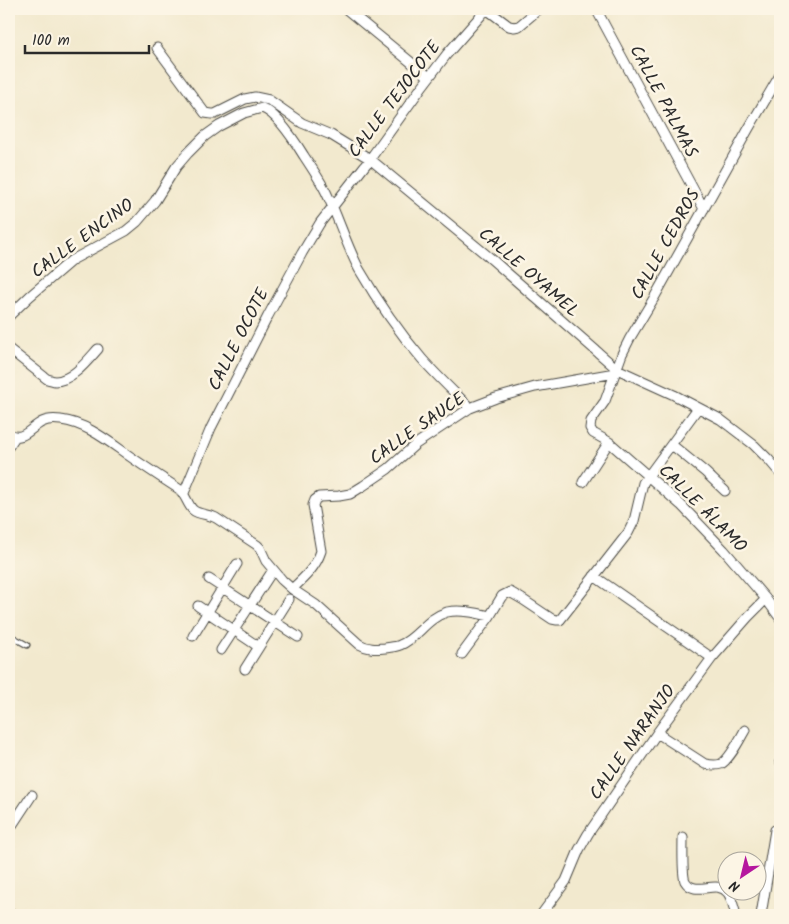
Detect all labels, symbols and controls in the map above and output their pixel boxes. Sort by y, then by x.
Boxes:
scale bar [25,22,149,54]
text: 100 m [32,29,70,53]
street label: CALLE TEJOCOTE [341,35,449,165]
street label: CALLE PALMAS [621,40,705,164]
street label: CALLE CEDROS [624,183,709,306]
street label: CALLE ENCINO [25,192,141,287]
street label: CALLE OYAMEL [471,221,585,325]
street label: CALLE OCOTE [201,283,278,396]
street label: CALLE SAUCE [364,385,472,473]
street label: CALLE ÁLAMO [651,458,753,560]
street label: CALLE NARANJO [583,679,684,807]
north arrow [716,852,766,902]
text: N [725,874,745,897]

